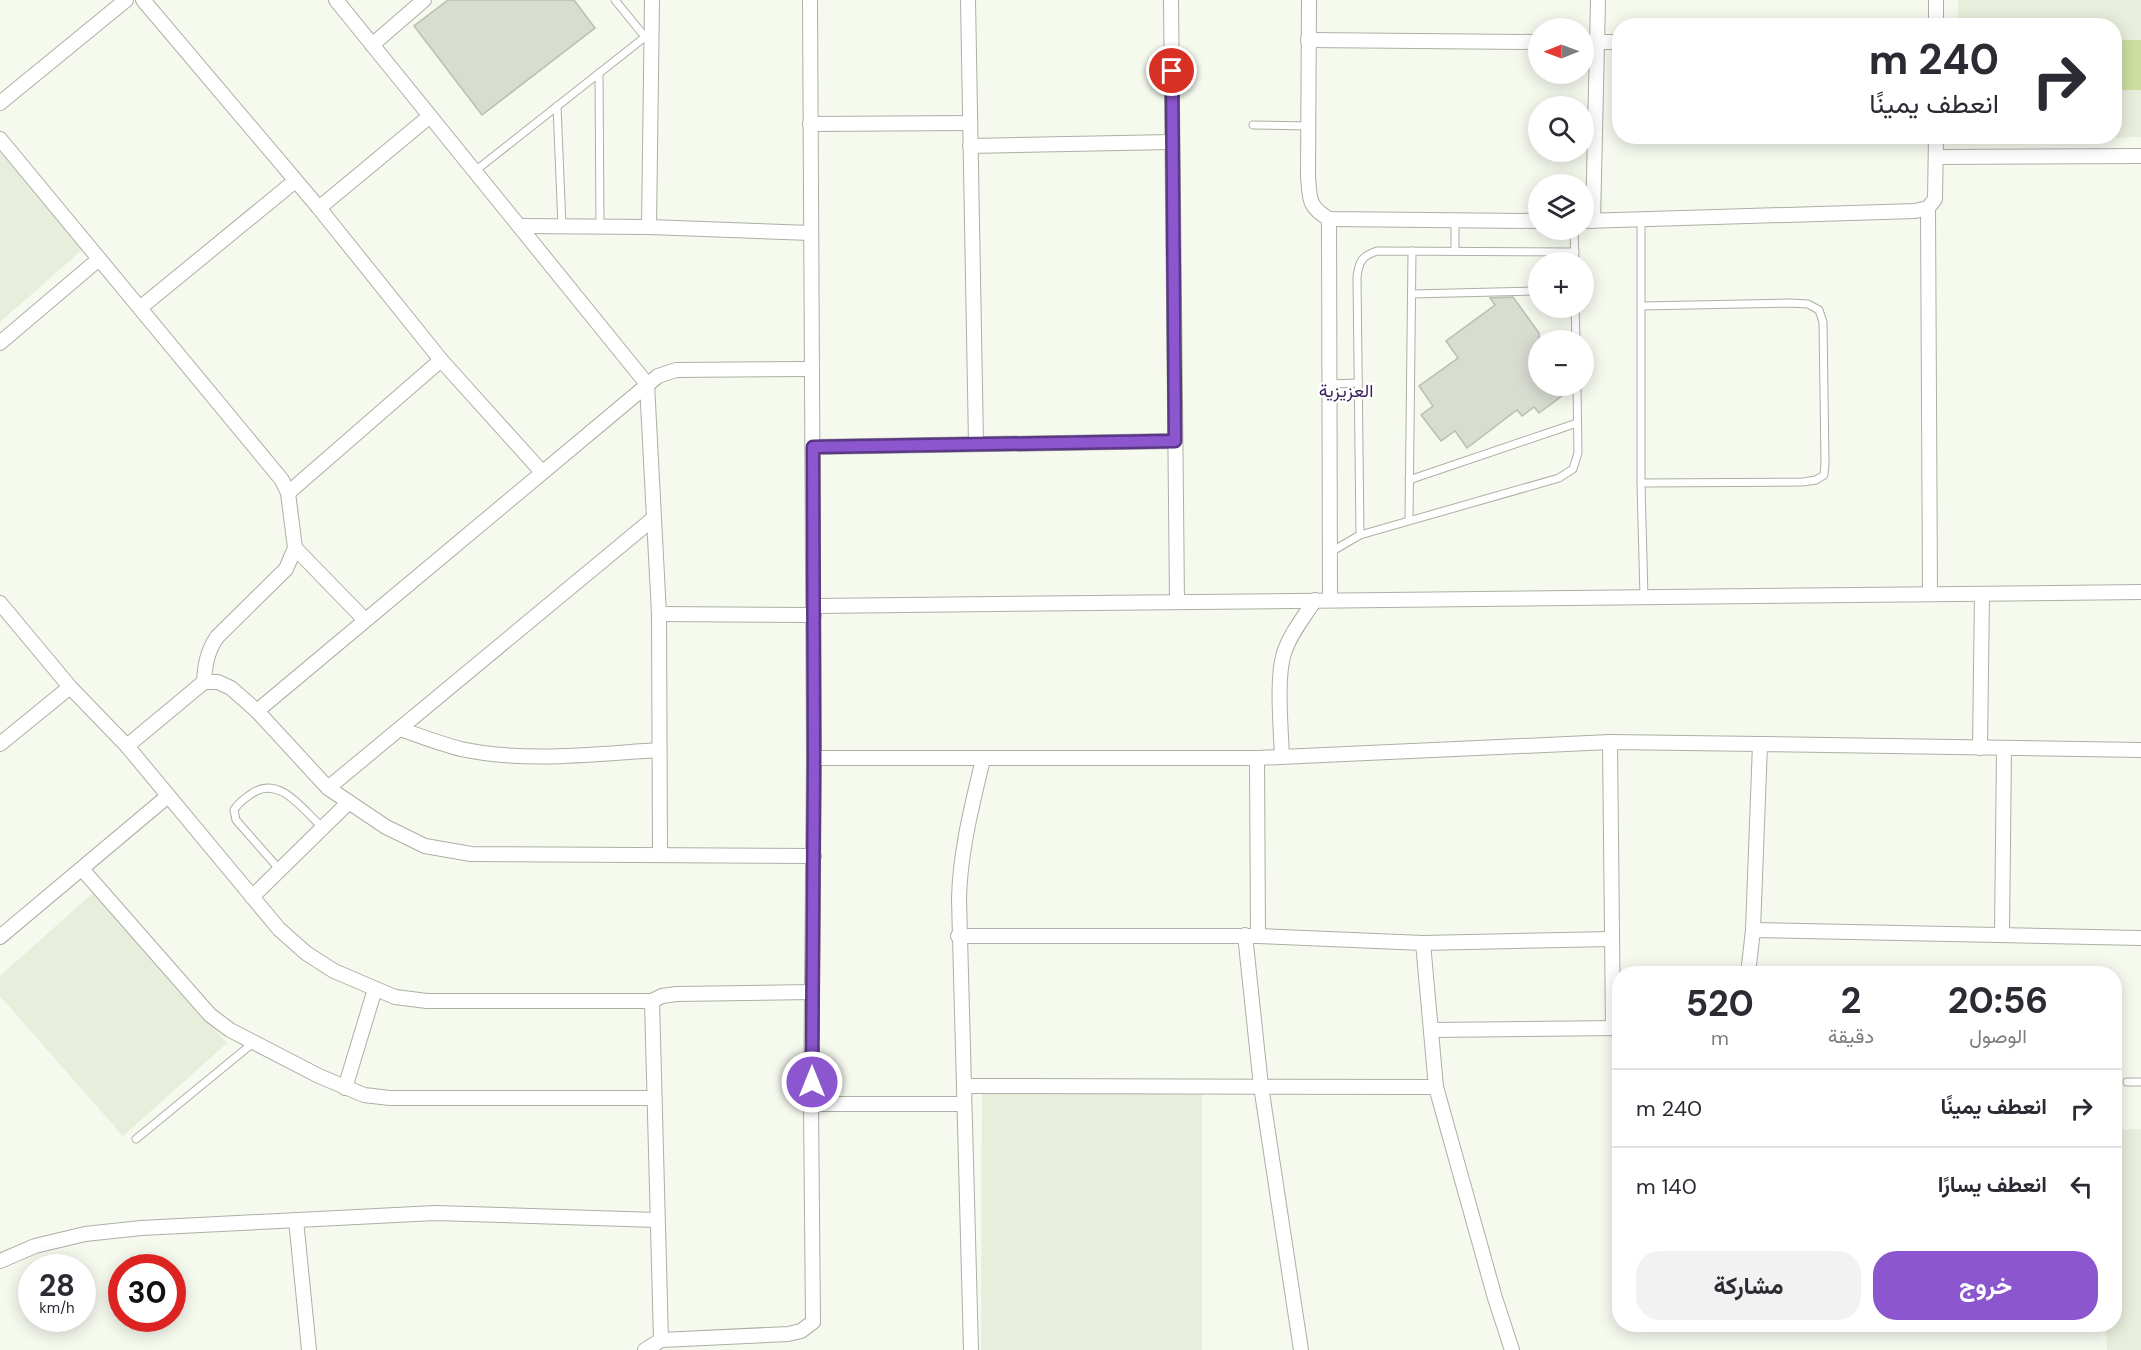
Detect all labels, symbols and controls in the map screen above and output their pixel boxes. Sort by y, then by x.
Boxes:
north arrow [1528,18,1594,84]
map controls [1528,18,1594,396]
text: 240 m [1869,32,1999,87]
icon: right [2020,42,2098,120]
pin [1146,45,1197,96]
icon: arrive [1155,54,1188,87]
text: انعطف يمينًا [1869,86,1999,121]
button: search [1528,96,1594,162]
button: layers [1528,174,1594,240]
button: + [1528,252,1594,318]
button: − [1528,330,1594,396]
district label: العزيزية [1319,379,1373,403]
text: 2 [1841,977,1861,1024]
text: 20:56 [1948,977,2048,1024]
text: 520 [1686,980,1754,1027]
text: دقيقة [1828,1023,1874,1049]
text: الوصول [1969,1023,2027,1049]
text: m [1711,1025,1729,1051]
position arrow [780,1050,844,1114]
text: انعطف يمينًا [1940,1092,2047,1121]
icon: right [2065,1092,2098,1125]
text: 240 m [1636,1094,1702,1123]
text: انعطف يسارًا [1938,1170,2047,1199]
icon: left [2065,1170,2098,1203]
text: 140 m [1636,1172,1697,1201]
button: مشاركة [1636,1251,1861,1320]
button: خروج [1873,1251,2098,1320]
speed limit sign: 30 [108,1254,186,1332]
text: 28 [39,1266,75,1305]
text: km/h [39,1298,75,1318]

